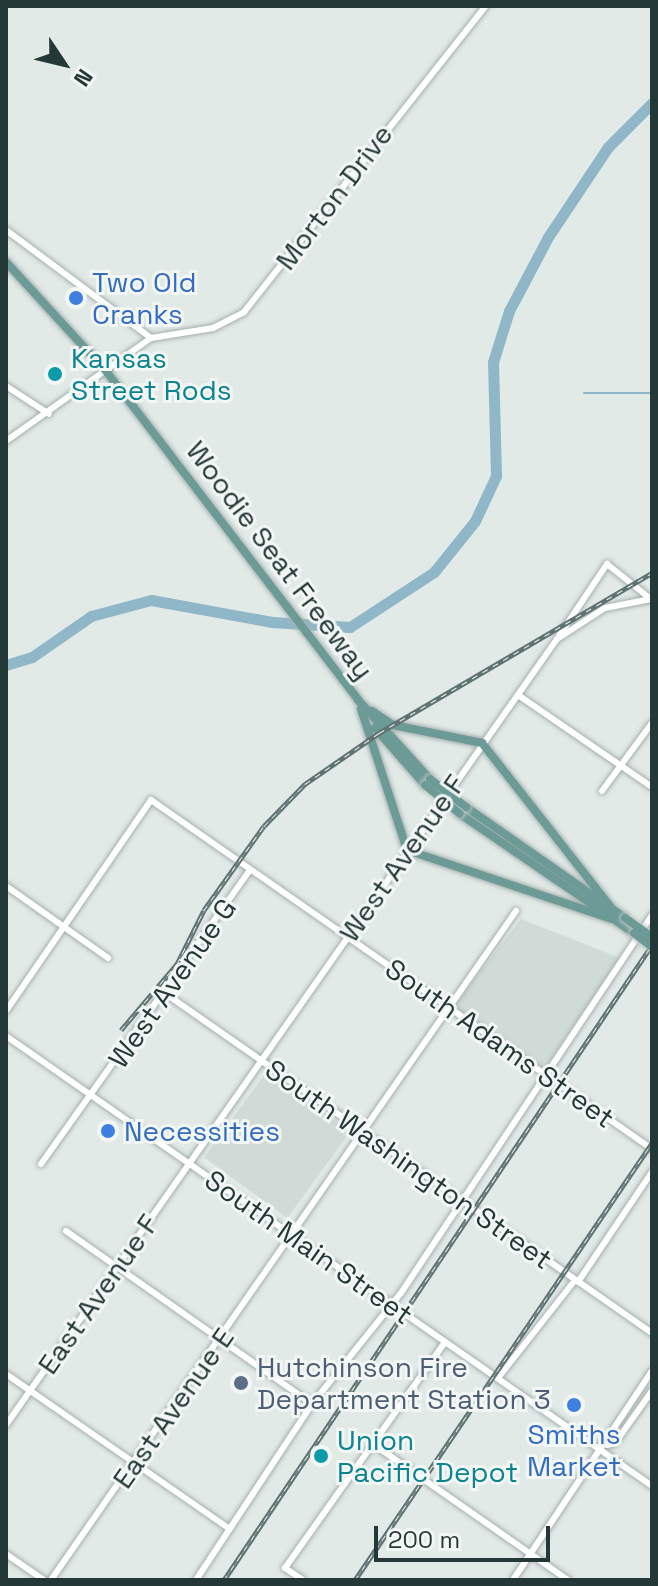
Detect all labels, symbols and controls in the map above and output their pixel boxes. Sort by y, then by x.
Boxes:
north arrow [24,24,104,104]
text: N [68,64,99,92]
street label: Morton Drive [268,118,400,276]
place label: Two Old Cranks [92,265,197,331]
marker: Two Old Cranks [67,289,85,307]
place label: Kansas Street Rods [71,341,232,407]
marker: Kansas Street Rods [46,365,64,383]
street label: Woodie Seat Freeway [179,434,381,686]
street label: West Avenue F [332,768,472,948]
street label: West Avenue G [101,892,243,1074]
street label: South Adams Street [379,951,621,1135]
street label: South Washington Street [259,1052,559,1276]
place label: Necessities [124,1114,280,1148]
marker: Necessities [99,1122,117,1140]
street label: South Main Street [199,1163,419,1331]
street label: East Avenue F [30,1208,166,1380]
street label: East Avenue E [105,1321,241,1495]
place label: Hutchinson Fire Department Station 3 [257,1350,551,1416]
marker: Hutchinson Fire Department Station 3 [232,1374,250,1392]
marker: Smiths Market [565,1396,583,1414]
place label: Smiths Market [527,1417,621,1483]
place label: Union Pacific Depot [337,1423,518,1489]
marker: Union Pacific Depot [312,1447,330,1465]
scale bar [378,1510,554,1560]
text: 200 m [388,1524,460,1555]

